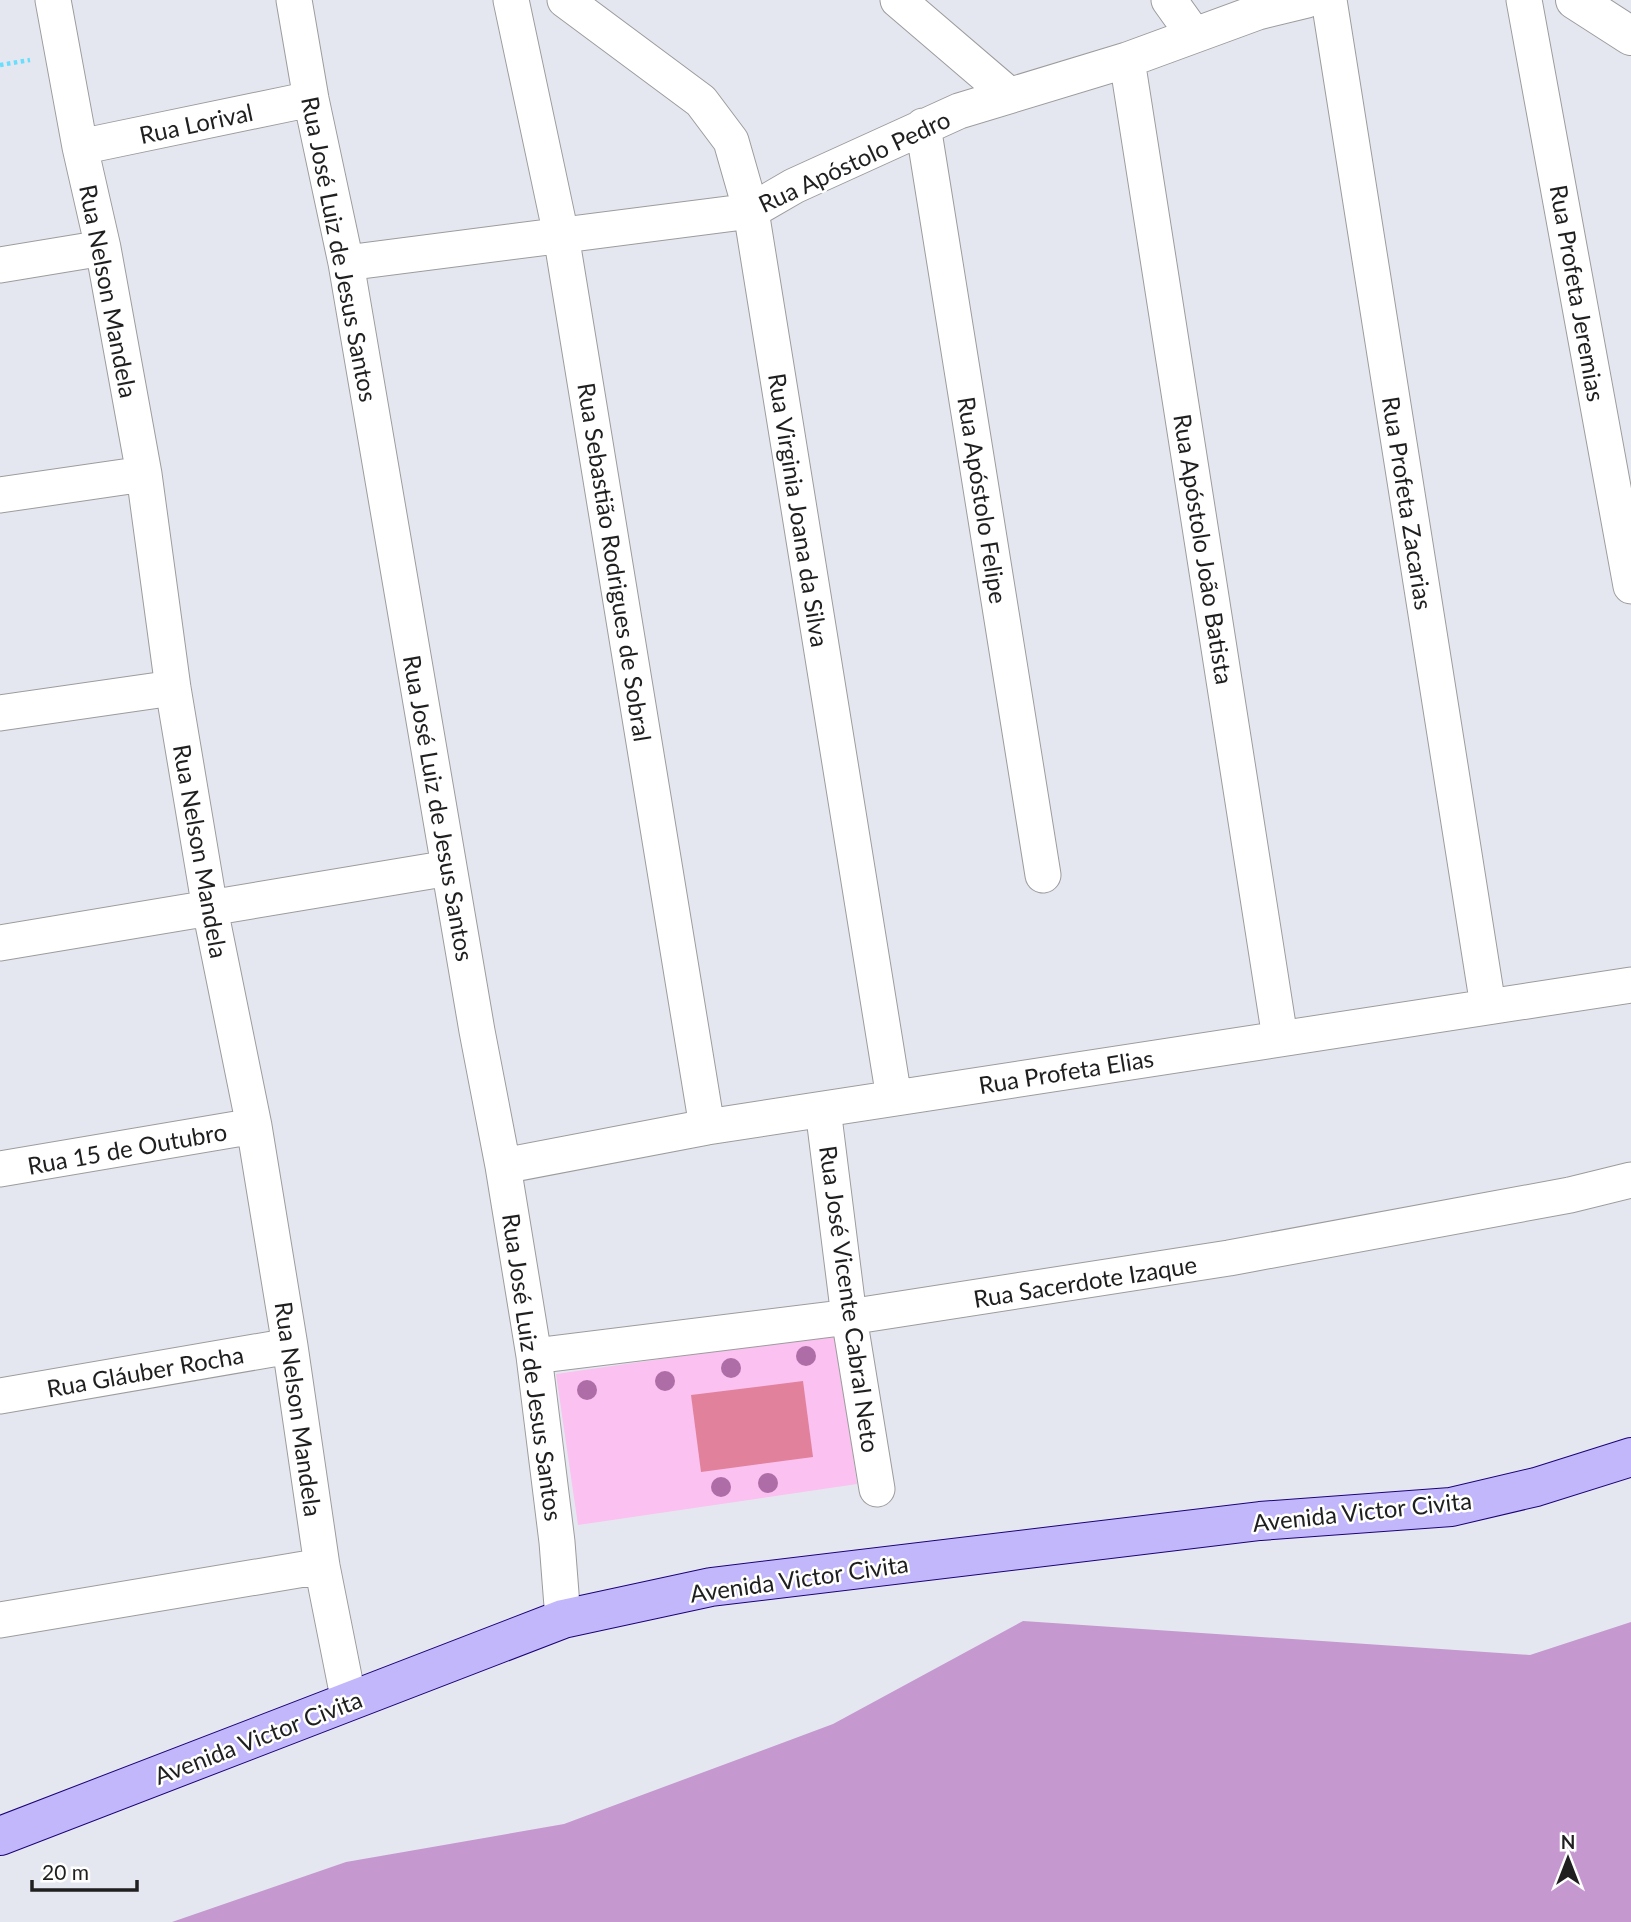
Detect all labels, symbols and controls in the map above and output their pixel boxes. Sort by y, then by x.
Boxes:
street label: Rua José Luiz de Jesus Santos [296,94,384,404]
street label: Rua Lorival [137,97,255,149]
street label: Rua Apóstolo Pedro [754,104,954,218]
street label: Rua Nelson Mandela [74,182,144,400]
street label: Rua Profeta Jeremias [1545,182,1611,404]
street label: Rua Virginia Joana da Silva [763,371,835,649]
street label: Rua Sebastião Rodrigues de Sobral [572,380,658,744]
street label: Rua Apóstolo Felipe [952,394,1014,606]
street label: Rua Profeta Zacarias [1377,394,1439,612]
street label: Rua Apóstolo João Batista [1168,412,1240,686]
street label: Rua José Luiz de Jesus Santos [398,653,480,963]
street label: Rua Nelson Mandela [168,742,234,960]
street label: Rua Profeta Elias [977,1043,1155,1099]
street label: Rua 15 de Outubro [25,1116,229,1180]
street label: Rua José Vicente Cabral Neto [814,1144,886,1454]
street label: Rua José Luiz de Jesus Santos [497,1211,569,1523]
street label: Rua Sacerdote Izaque [971,1249,1199,1313]
street label: Rua Nelson Mandela [270,1300,328,1518]
street label: Rua Gláuber Rocha [44,1339,246,1403]
street label: Avenida Victor Civita [1251,1485,1473,1537]
street label: Avenida Victor Civita [688,1548,910,1608]
street label: Avenida Victor Civita [150,1684,366,1790]
north arrow [1533,1824,1603,1894]
text: N [1561,1830,1575,1853]
scale bar [32,1848,136,1892]
text: 20 m [42,1859,89,1884]

